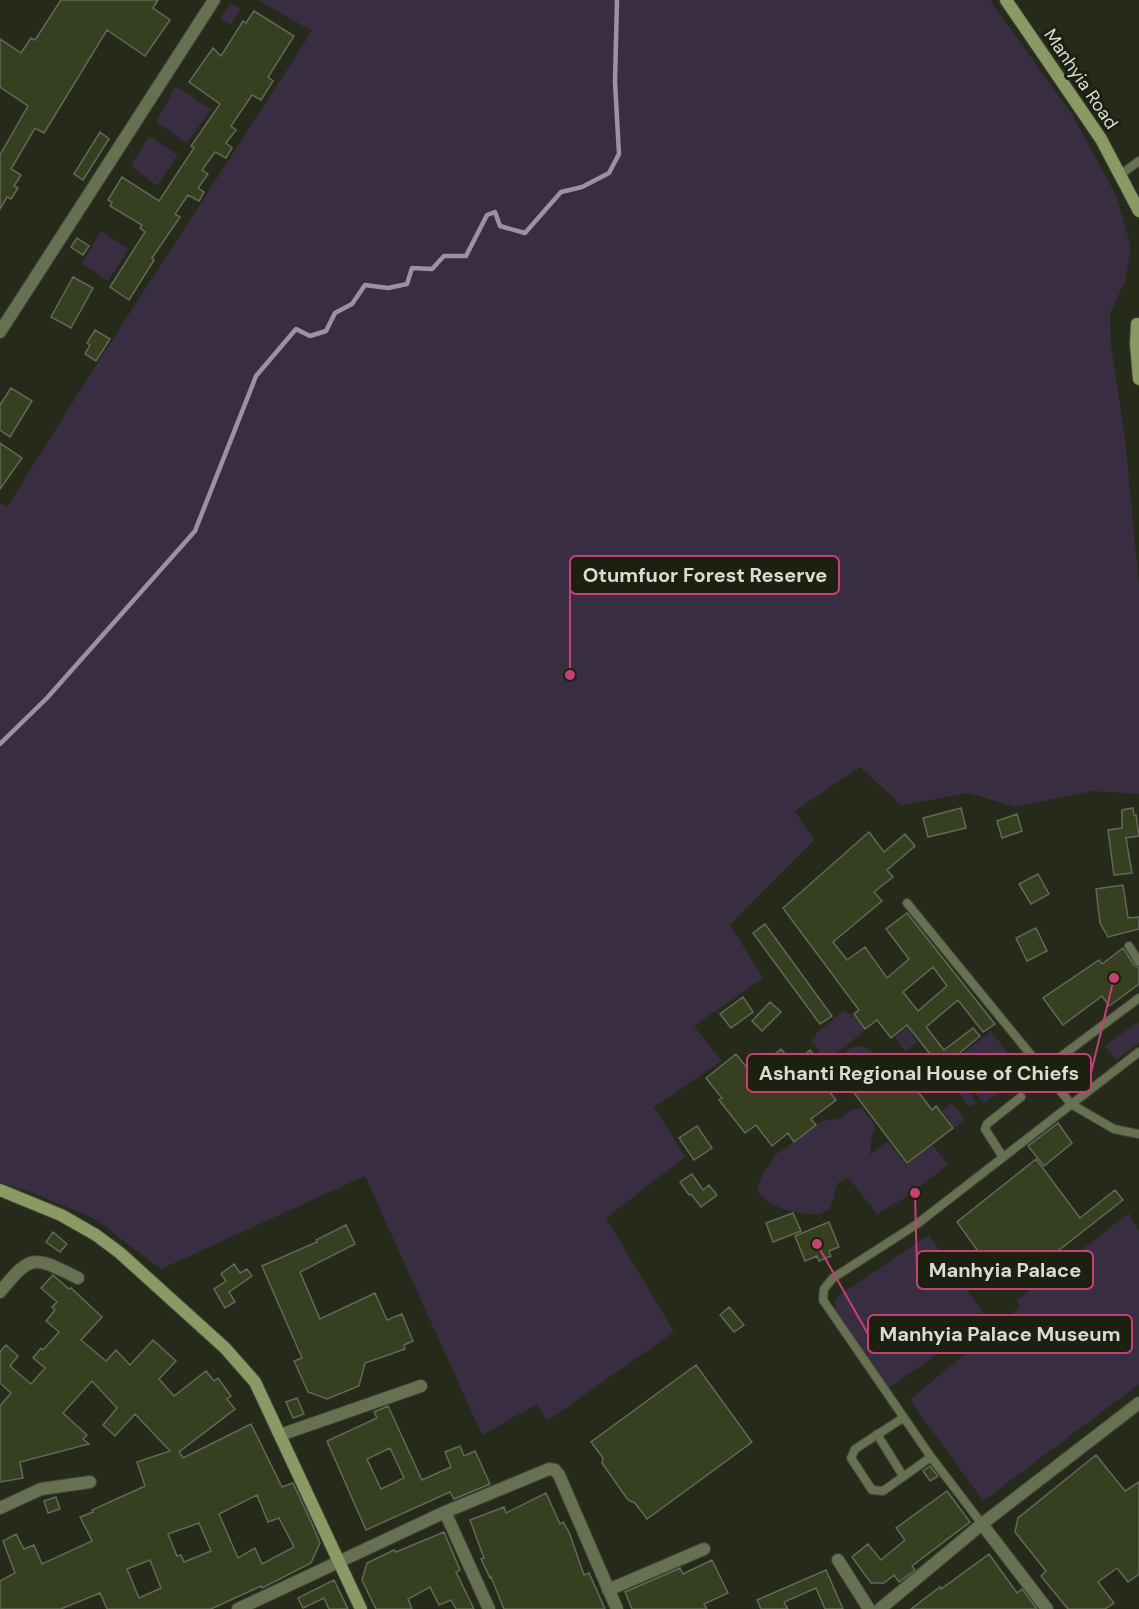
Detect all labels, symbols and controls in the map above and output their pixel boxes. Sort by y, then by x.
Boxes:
street label: Manhyia Road [1039,24,1123,134]
callout: Otumfuor Forest Reserve [570,556,839,594]
text: Otumfuor Forest Reserve [583,562,827,588]
callout: Ashanti Regional House of Chiefs [747,1054,1091,1092]
text: Ashanti Regional House of Chiefs [759,1060,1079,1086]
callout: Manhyia Palace [917,1251,1093,1289]
text: Manhyia Palace [929,1257,1081,1283]
callout: Manhyia Palace Museum [868,1315,1132,1353]
text: Manhyia Palace Museum [880,1321,1120,1347]

